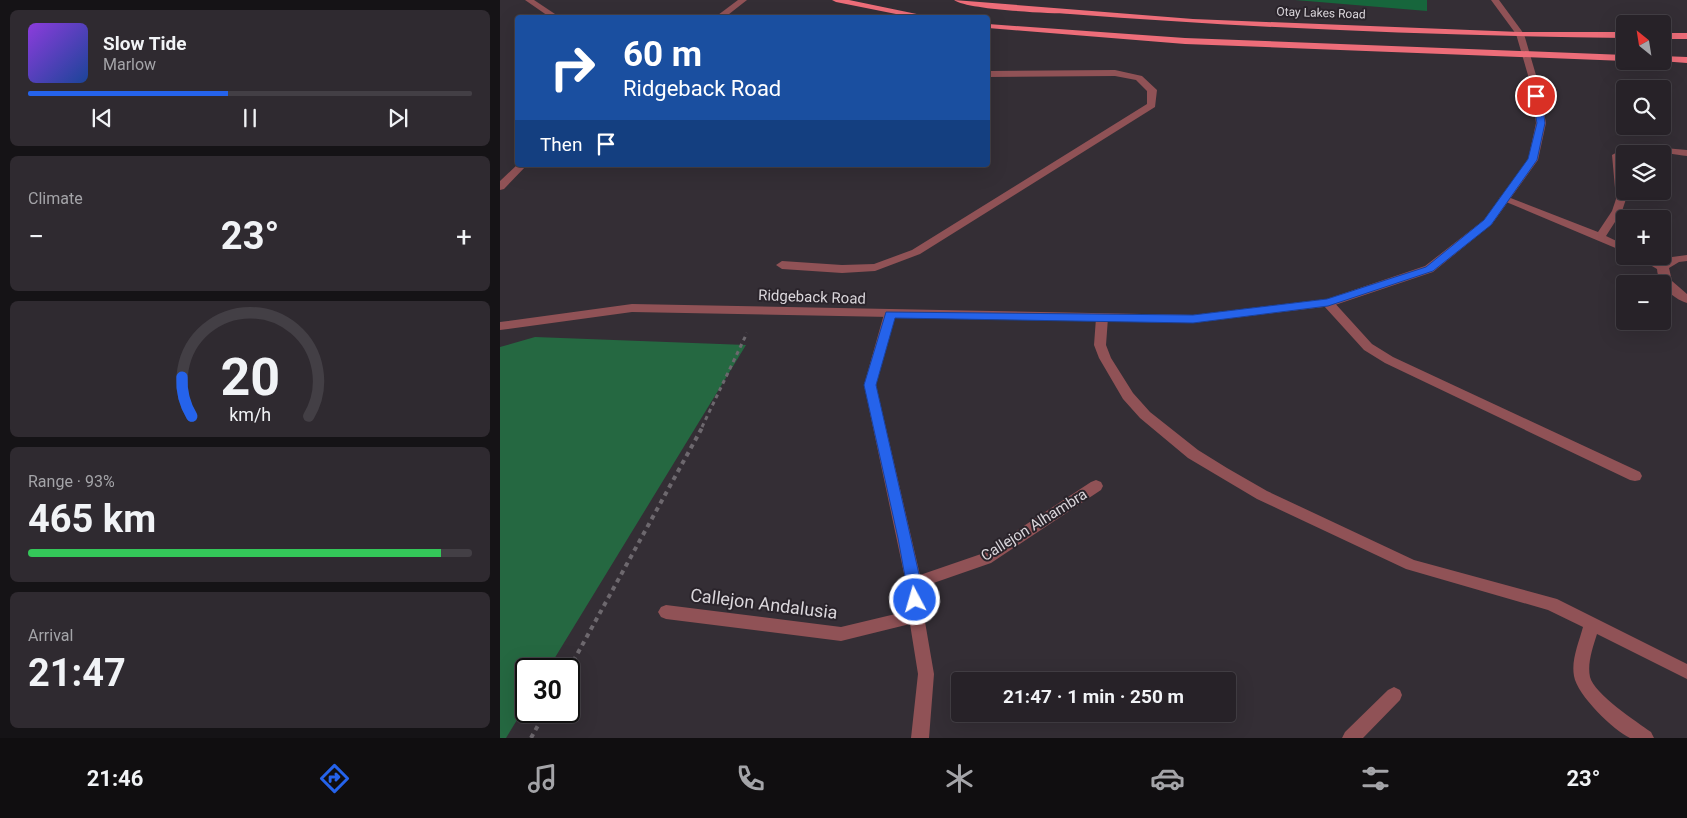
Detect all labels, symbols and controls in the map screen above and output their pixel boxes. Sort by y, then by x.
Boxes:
street label: Otay Lakes Road [1276,4,1366,22]
north arrow [1616,15,1671,70]
map controls [1616,15,1671,330]
text: Slow Tide [103,32,186,55]
text: 60 m [623,34,702,75]
icon: right [540,35,605,100]
text: Marlow [103,55,156,74]
pin [1515,75,1557,117]
text: Ridgeback Road [623,76,781,101]
button: search [1616,80,1671,135]
icon: arrive [1522,82,1550,110]
icon: previous [88,104,116,132]
icon: pause [236,104,264,132]
icon: next [384,104,412,132]
icon: arrive [592,130,620,158]
text: Then [540,133,582,156]
button: layers [1616,145,1671,200]
text: Climate [28,189,83,208]
button: + [1616,210,1671,265]
text: 23° [221,214,279,258]
text: − [28,220,44,253]
text: + [456,220,472,253]
button: − [1616,275,1671,330]
street label: Ridgeback Road [758,286,866,308]
text: 20 [220,347,280,408]
text: km/h [229,404,271,425]
text: Range · 93% [28,472,115,491]
street label: Callejon Alhambra [978,485,1090,565]
text: 465 km [28,497,156,541]
position arrow [888,573,940,625]
street label: Callejon Andalusia [689,584,839,623]
text: Arrival [28,626,73,645]
text: 21:47 [28,651,126,695]
speed limit sign: 30 [515,658,580,723]
text: 21:47 · 1 min · 250 m [1003,685,1184,708]
icon: directions [317,761,352,796]
icon: music [525,761,560,796]
icon: phone [733,761,768,796]
icon: climate [942,761,977,796]
icon: car [1150,761,1185,796]
icon: filters [1358,761,1393,796]
text: 21:46 [87,766,143,791]
text: 23° [1566,766,1600,791]

